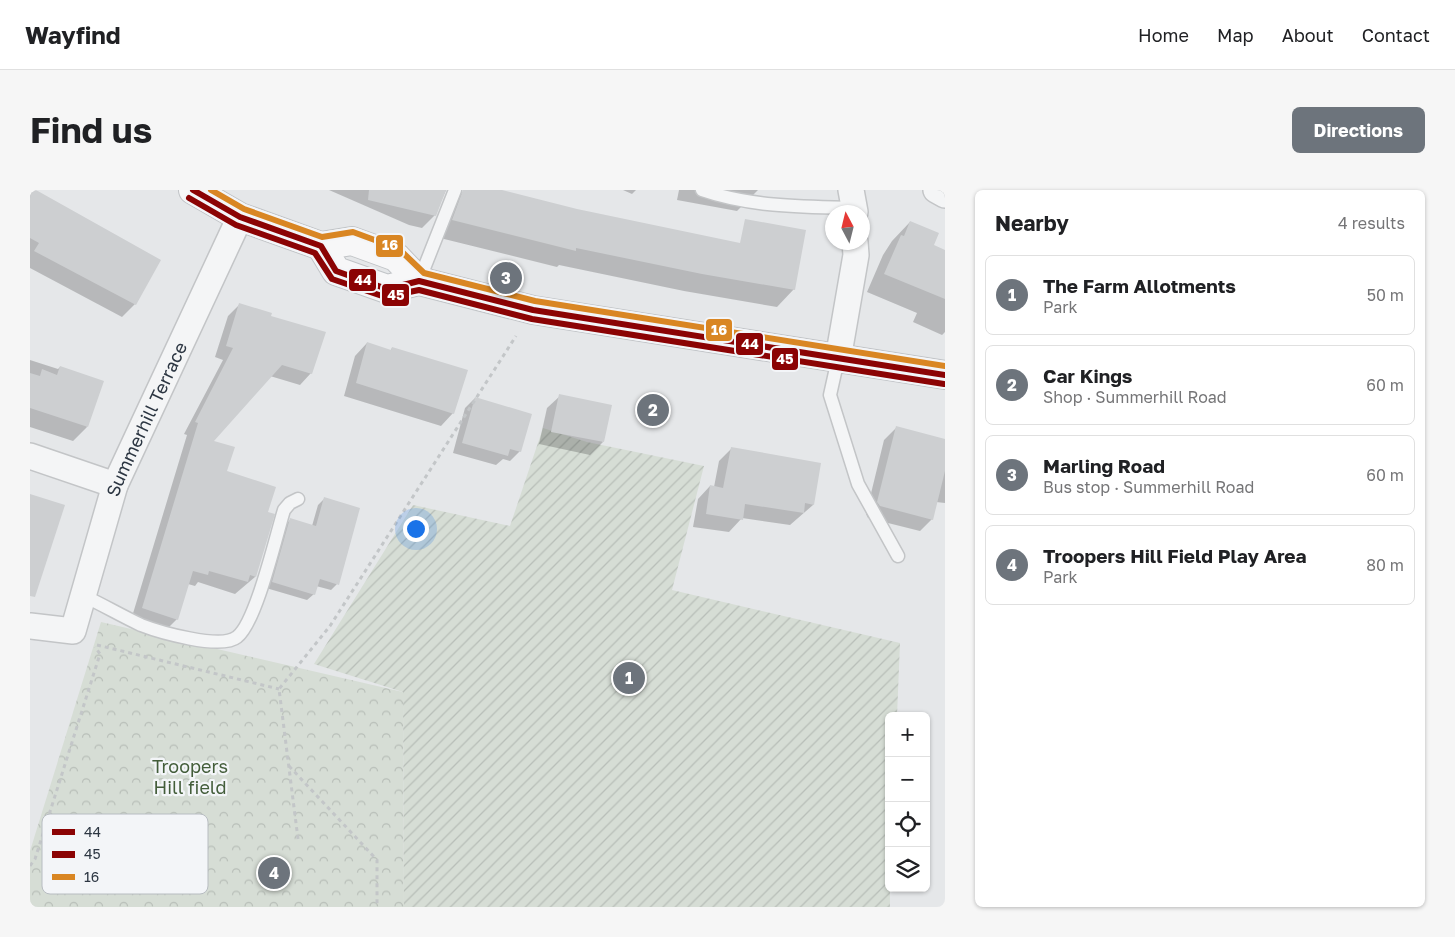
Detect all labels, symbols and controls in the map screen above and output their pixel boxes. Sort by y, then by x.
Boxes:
text: Wayfind [25,20,121,49]
text: Home [1138,24,1189,46]
text: Map [1217,24,1254,46]
text: About [1282,24,1334,46]
text: Contact [1362,24,1430,46]
button: Directions [1292,107,1425,153]
text: Find us [30,109,152,151]
north arrow [825,205,870,250]
text: Nearby [995,210,1069,236]
text: 4 results [1338,213,1405,233]
line badge: 16 [375,234,404,258]
text: 16 [382,236,398,253]
pin: 3 [490,259,522,297]
line badge: 44 [348,268,377,292]
text: 44 [354,271,372,288]
text: The Farm Allotments [1043,274,1236,297]
line badge: 45 [381,283,410,307]
text: 1 [1008,285,1016,305]
text: 50 m [1367,285,1404,305]
text: 45 [387,286,405,303]
text: Park [1043,297,1078,317]
line badge: 16 [705,318,733,342]
text: 16 [711,321,727,338]
line badge: 44 [735,332,764,356]
text: 44 [741,335,759,352]
street label: Summerhill Terrace [101,338,191,499]
line badge: 45 [771,347,799,371]
text: 45 [776,350,794,367]
text: Car Kings [1043,364,1132,387]
text: 2 [1007,375,1017,395]
text: 60 m [1366,375,1404,395]
text: Shop · Summerhill Road [1043,387,1227,407]
pin: 2 [637,391,669,429]
text: Marling Road [1043,454,1165,477]
text: 3 [1007,465,1017,485]
text: 60 m [1366,465,1404,485]
text: Bus stop · Summerhill Road [1043,477,1254,497]
your location [403,516,429,542]
text: Troopers Hill Field Play Area [1043,544,1307,567]
text: 4 [1007,555,1017,575]
text: 80 m [1366,555,1404,575]
text: Park [1043,567,1078,587]
pin: 1 [613,659,645,697]
map controls [885,712,930,892]
button: + [885,712,930,757]
park label: Troopers Hill field [152,755,228,798]
button: − [885,757,930,802]
button: locate [885,802,930,847]
legend [42,814,208,894]
text: 44 [84,823,101,840]
text: 45 [84,845,101,862]
button: layers [885,847,930,892]
pin: 4 [258,854,290,892]
text: 16 [84,868,99,885]

